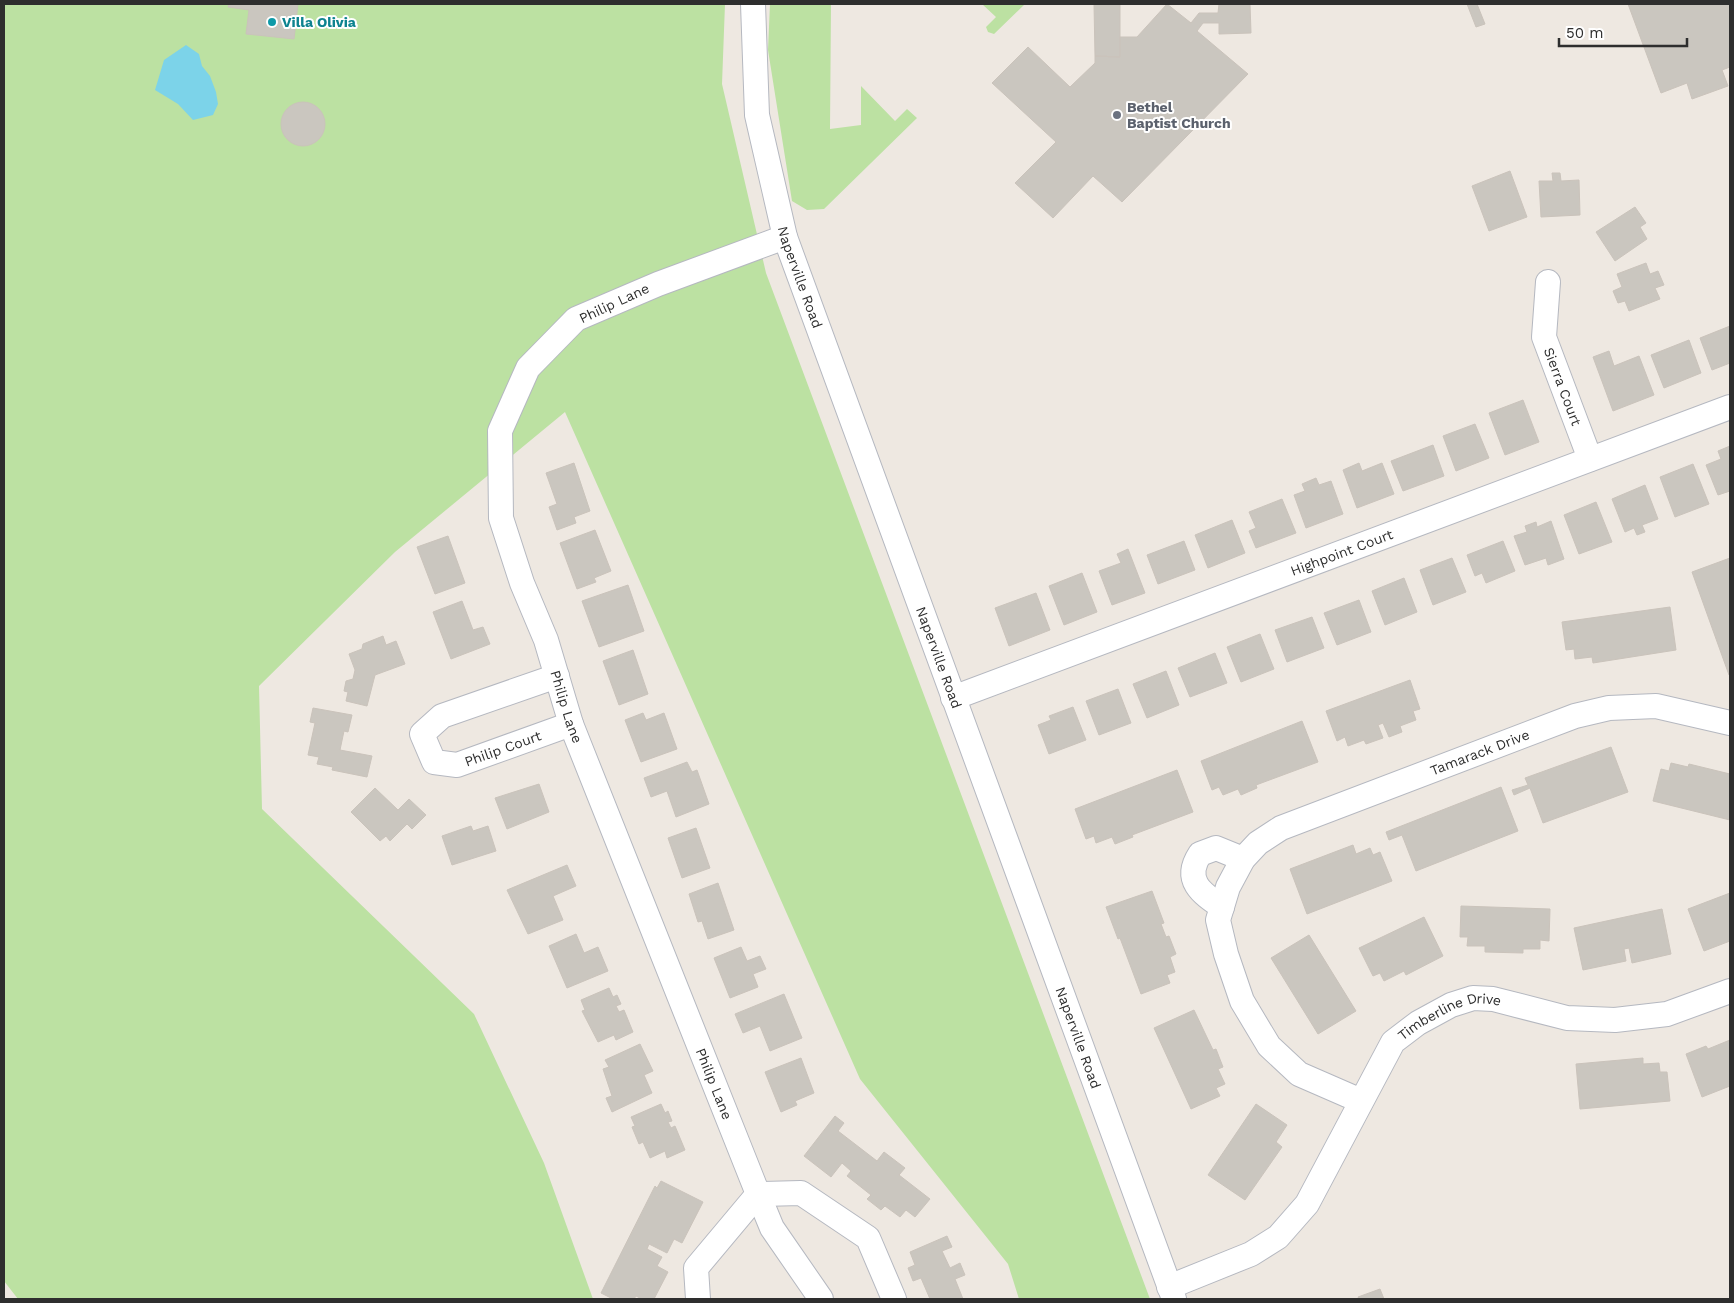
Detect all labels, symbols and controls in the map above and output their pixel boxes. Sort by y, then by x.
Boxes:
place label: Villa Olivia [282,14,357,30]
scale bar [1559,15,1686,47]
marker: Villa Olivia [266,16,278,28]
text: 50 m [1566,24,1603,42]
place label: Bethel Baptist Church [1127,99,1231,131]
marker: Bethel Baptist Church [1111,109,1123,121]
street label: Naperville Road [775,225,826,330]
street label: Philip Lane [576,280,652,326]
street label: Sierra Court [1541,345,1585,428]
street label: Highpoint Court [1288,526,1395,579]
street label: Naperville Road [913,604,965,711]
street label: Philip Lane [547,668,586,745]
street label: Tamarack Drive [1428,726,1532,778]
street label: Philip Court [462,727,543,770]
street label: Naperville Road [1052,985,1104,1091]
street label: Timberline Drive [1395,989,1503,1043]
street label: Philip Lane [693,1046,736,1122]

